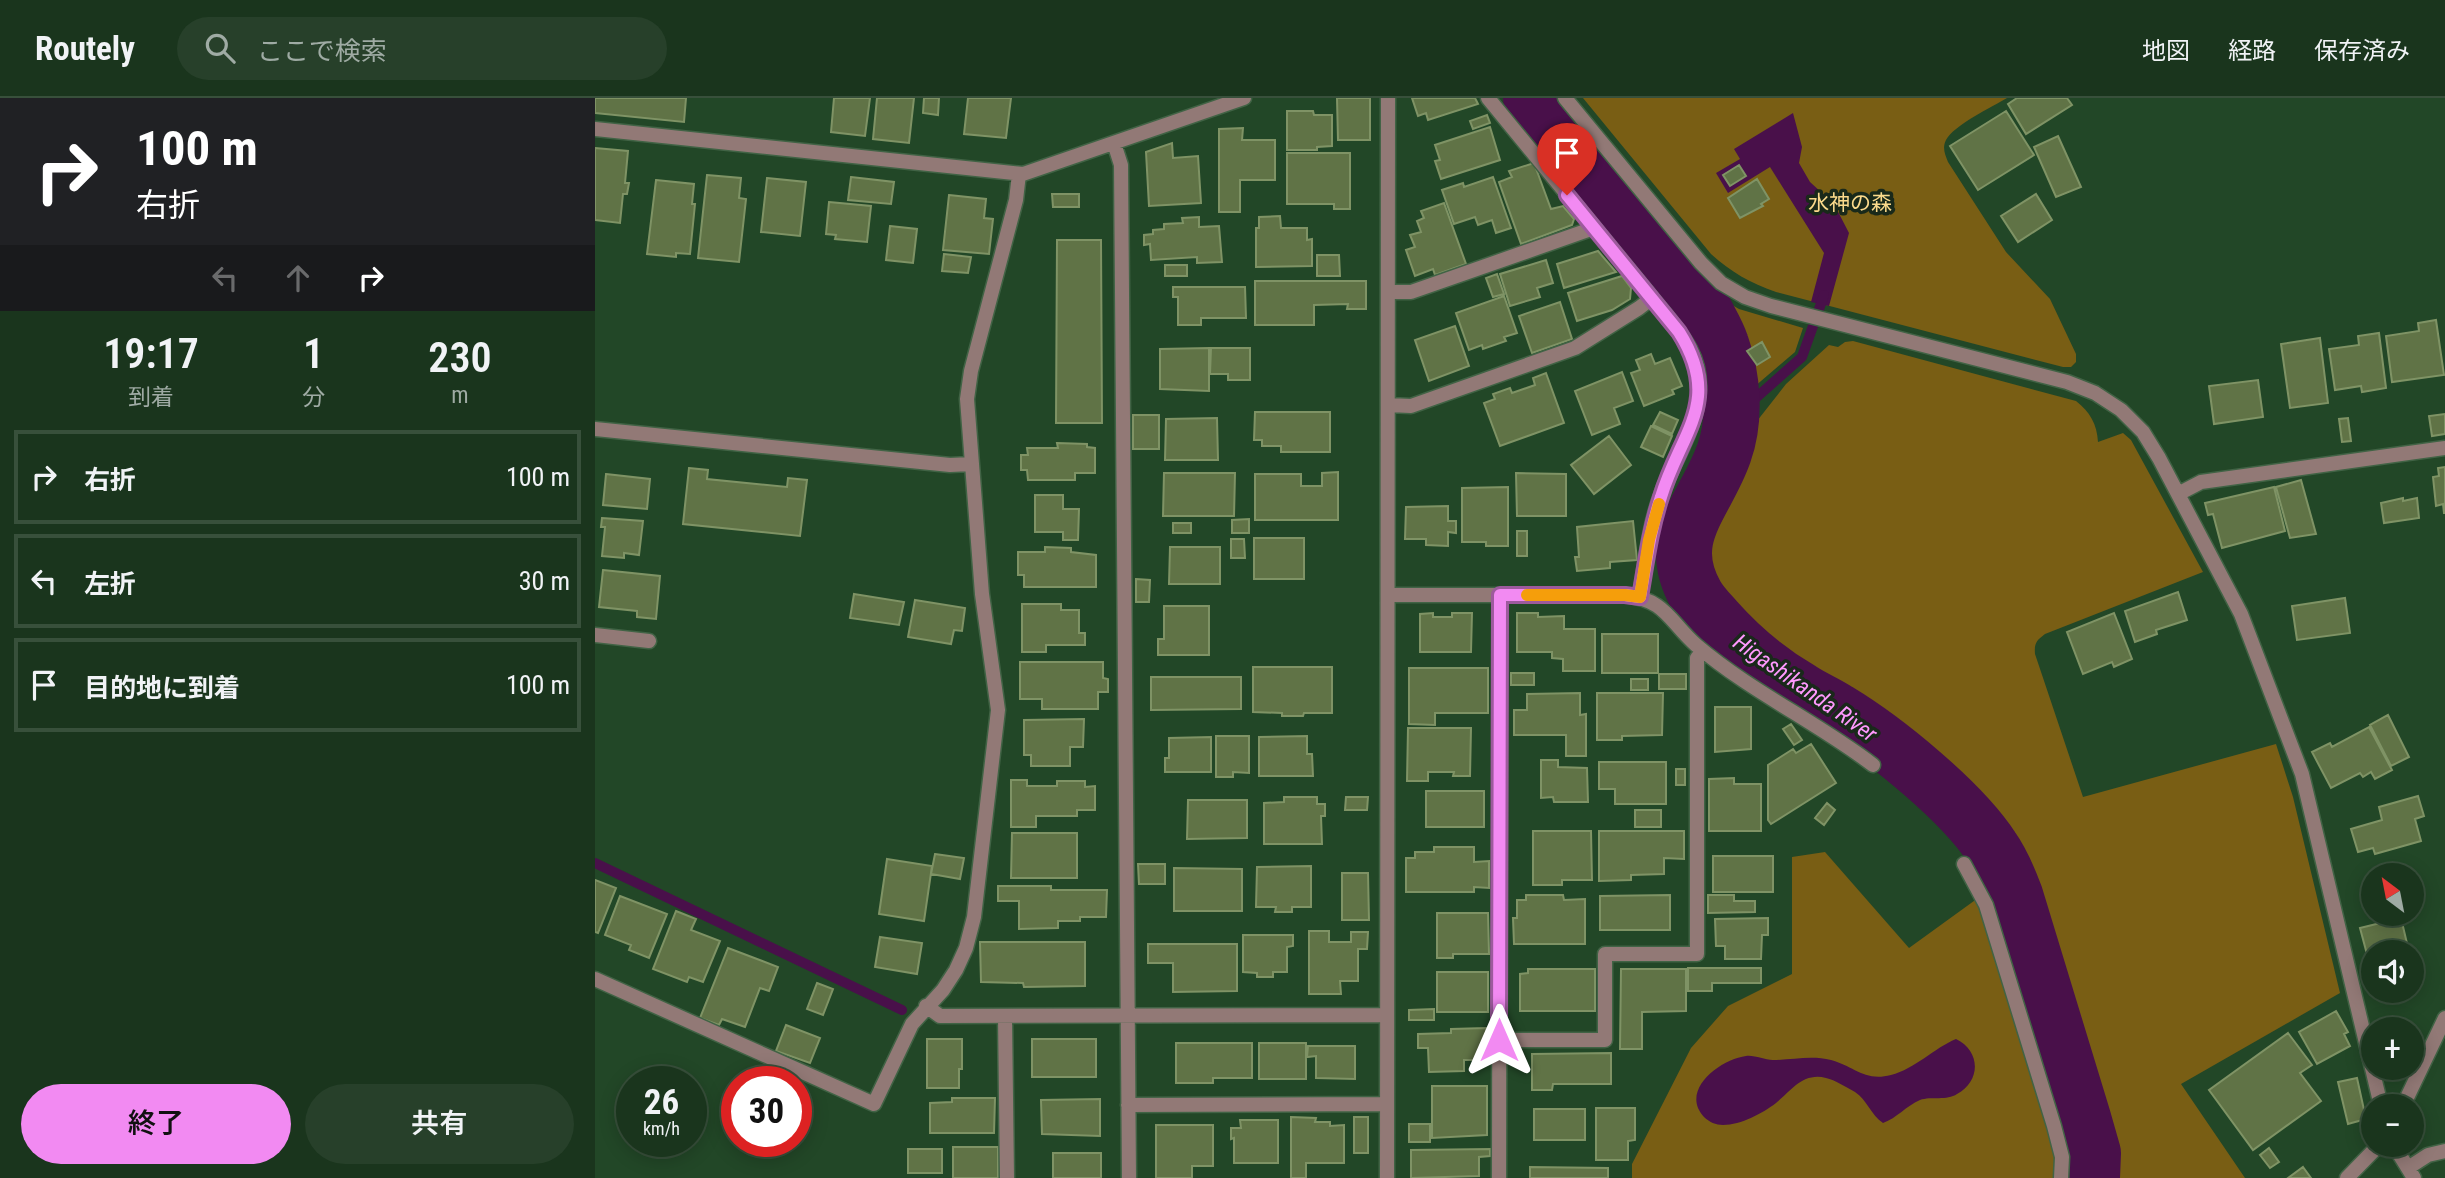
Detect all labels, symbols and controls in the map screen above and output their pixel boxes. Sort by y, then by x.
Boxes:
search box [177,17,667,80]
text: Routely [35,29,135,68]
icon: search [201,29,239,67]
text: ここで検索 [257,36,387,66]
text: 地図 [2142,37,2190,65]
text: 経路 [2228,37,2276,65]
text: 保存済み [2314,37,2410,65]
text: 100 m [136,120,258,177]
pin [1537,123,1597,195]
icon: right [21,126,112,217]
icon: arrive [1548,134,1586,172]
text: 右折 [136,186,200,224]
park label: 水神の森 [1808,191,1892,215]
icon: left [206,259,244,297]
icon: ahead [279,259,317,297]
icon: right [352,259,390,297]
text: 19:17 [103,329,199,378]
text: 1 [303,329,324,378]
text: 230 [428,333,492,382]
text: m [451,382,469,409]
text: 到着 [128,384,174,411]
text: 分 [302,384,325,411]
icon: right [25,458,63,496]
text: 100 m [506,462,570,492]
text: 右折 [84,465,136,495]
icon: left [25,562,63,600]
text: 30 m [519,566,570,596]
text: 左折 [84,569,136,599]
water label: Higashikanda River [1728,629,1883,748]
icon: arrive [25,666,63,704]
text: 100 m [506,670,570,700]
text: 目的地に到着 [84,673,240,703]
north arrow [2361,863,2424,926]
map controls [2361,863,2424,1157]
button: sound [2361,940,2424,1003]
position arrow [1462,1003,1536,1077]
button: + [2361,1017,2424,1080]
speed limit sign: 30 [721,1066,812,1157]
text: 26 [644,1082,679,1123]
button: 終了 [21,1084,291,1164]
button: 共有 [305,1084,574,1164]
button: − [2361,1094,2424,1157]
text: km/h [643,1118,680,1139]

